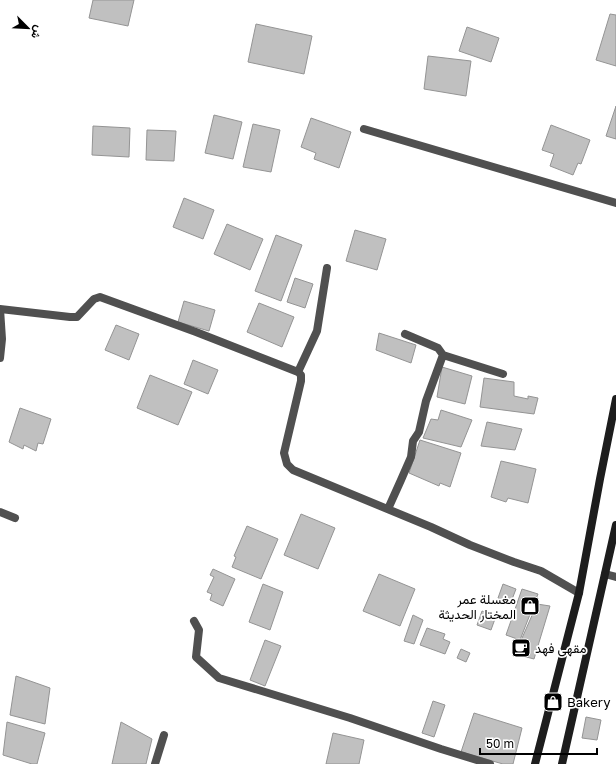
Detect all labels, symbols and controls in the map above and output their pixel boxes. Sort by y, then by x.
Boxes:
north arrow [8,8,48,48]
text: ش [28,23,46,41]
place label: مغسلة عمر المختار الحديثة [439,591,516,623]
shop icon: مغسلة عمر المختار الحديثة [519,595,541,617]
cafe icon: مقهى فهد [510,637,532,659]
place label: مقهى فهد [535,640,586,657]
shop icon: Bakery [542,691,564,713]
place label: Bakery [567,694,611,710]
scale bar [480,730,597,756]
text: 50 m [486,736,514,751]

